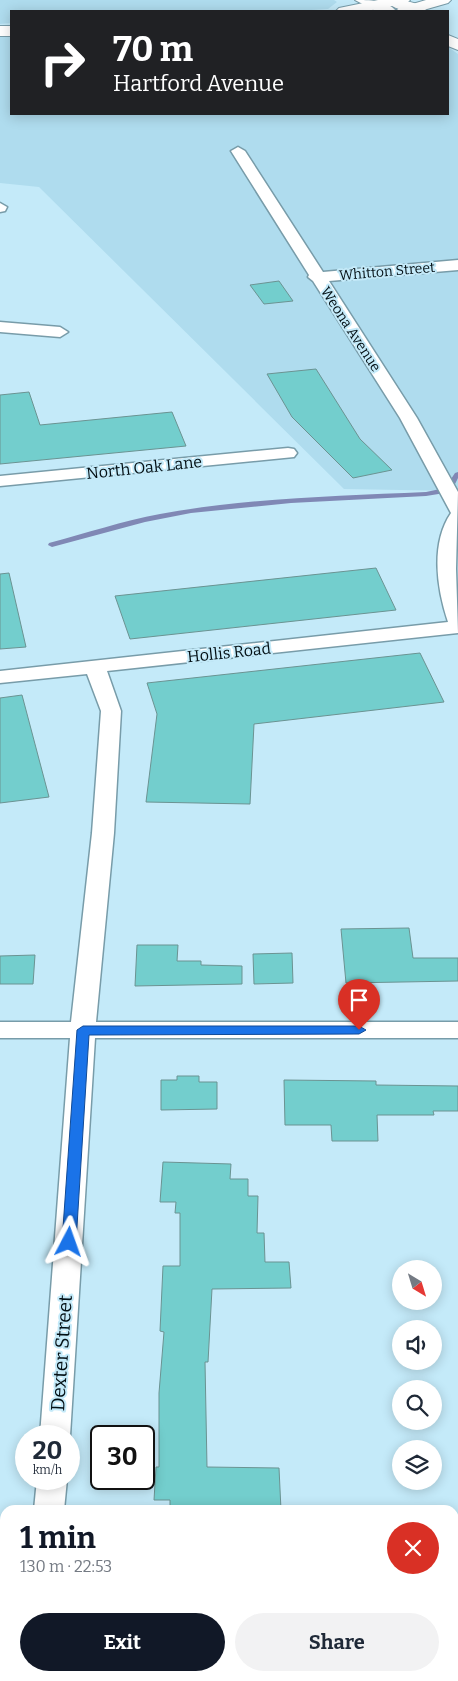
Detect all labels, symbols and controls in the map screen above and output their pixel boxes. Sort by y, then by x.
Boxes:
text: 70 m [113,28,193,70]
icon: right [30,30,95,95]
text: Hartford Avenue [113,70,284,97]
street label: Whitton Street [338,259,436,284]
street label: Weona Avenue [317,284,384,375]
street label: North Oak Lane [85,452,203,483]
street label: Hollis Road [186,639,272,666]
pin [338,979,380,1030]
icon: arrive [345,986,373,1014]
position arrow [42,1215,94,1267]
north arrow [392,1260,442,1310]
map controls [392,1260,442,1490]
street label: Dexter Street [46,1294,77,1412]
button: sound [392,1320,442,1370]
button: search [392,1380,442,1430]
speed limit sign: 30 [90,1425,155,1490]
text: 20 [33,1436,62,1466]
button: layers [392,1440,442,1490]
text: km/h [33,1463,62,1477]
text: 1 min [20,1520,96,1556]
button: close [387,1522,439,1574]
text: 130 m · 22:53 [20,1557,112,1576]
button: Exit [20,1613,225,1671]
button: Share [235,1613,439,1671]

